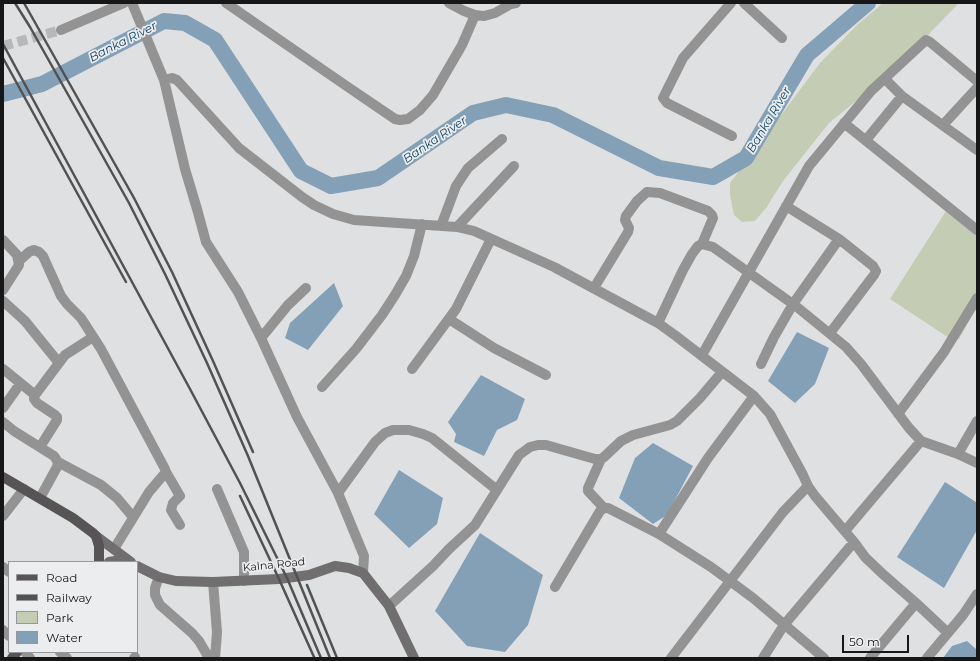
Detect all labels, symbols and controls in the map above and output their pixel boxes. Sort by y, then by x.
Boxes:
water label: Banka River [87,19,159,65]
water label: Banka River [744,85,794,155]
water label: Banka River [400,113,470,167]
street label: Kalna Road [242,555,306,575]
legend [8,561,138,653]
text: Road [46,570,77,585]
text: Railway [46,590,92,605]
text: Park [46,610,73,625]
scale bar [844,627,911,653]
text: Water [46,630,82,645]
text: 50 m [849,634,880,649]

